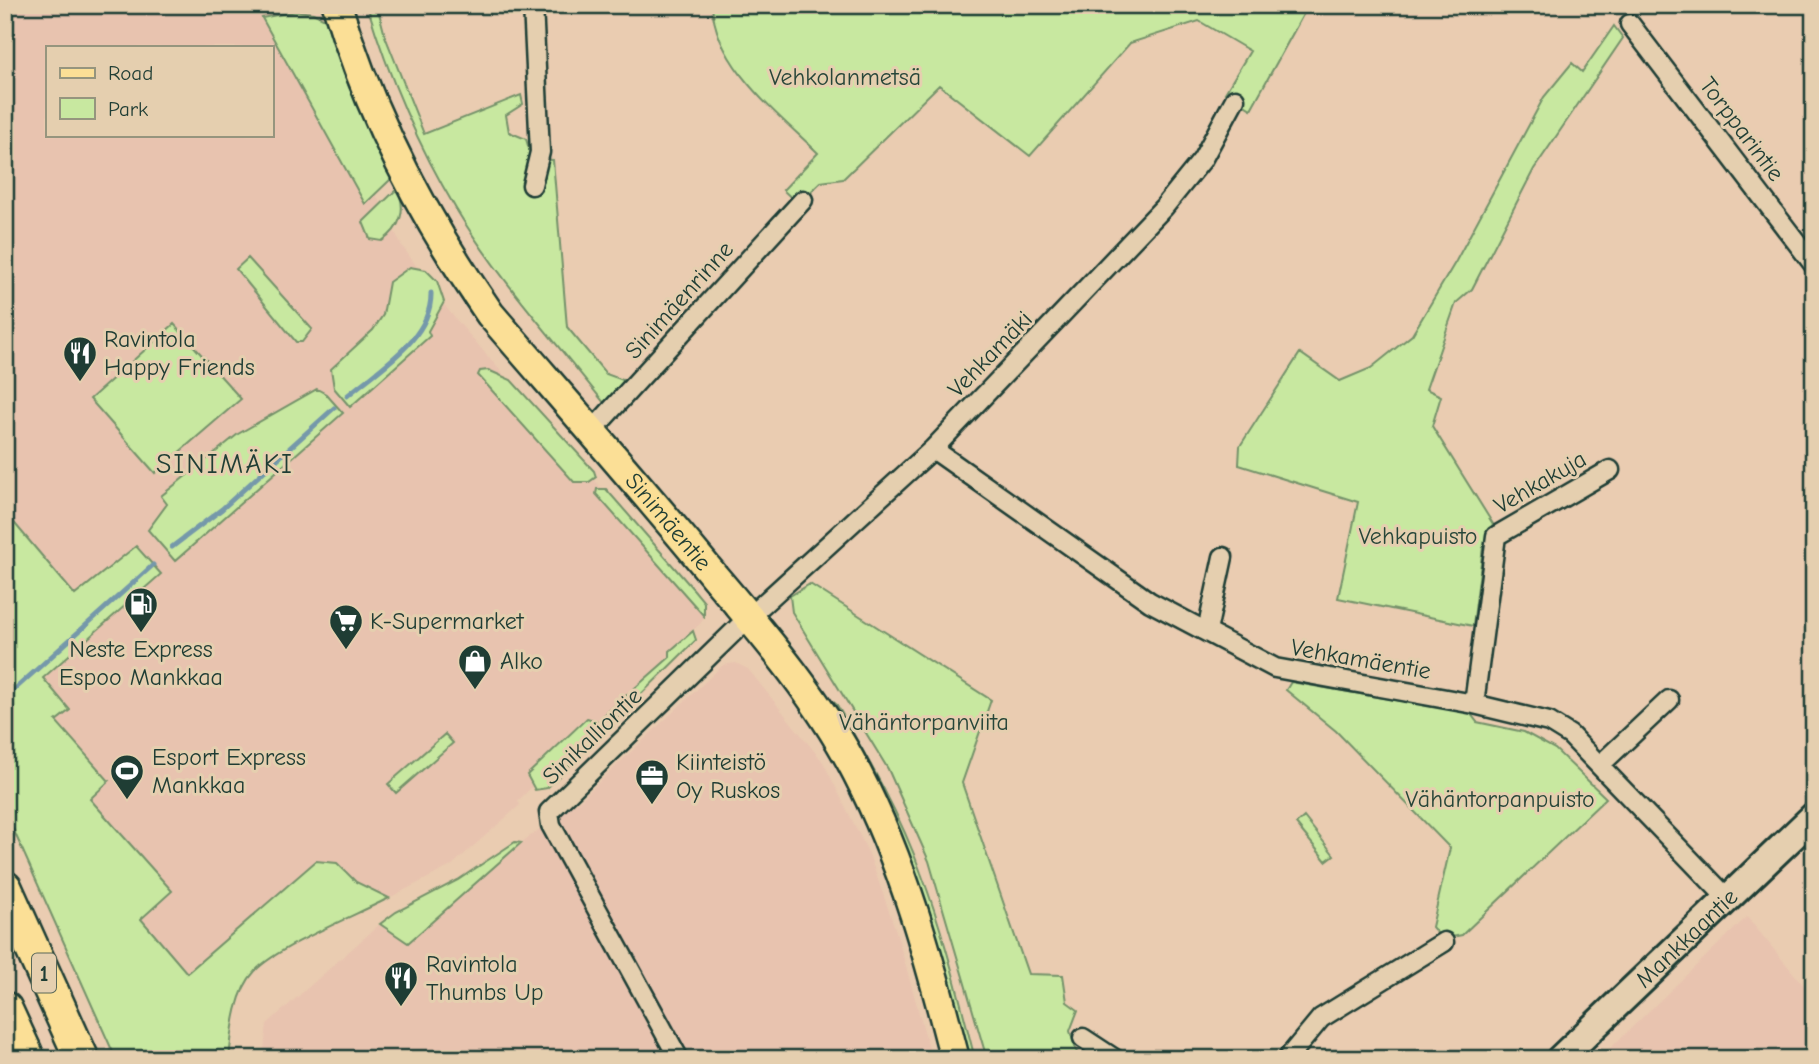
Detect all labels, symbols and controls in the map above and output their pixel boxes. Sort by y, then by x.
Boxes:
legend [46,46,273,136]
text: Road [108,61,153,85]
park label: Vehkolanmetsä [769,63,921,91]
street label: Torpparintie [1694,71,1790,187]
text: Park [108,97,148,121]
street label: Sinimäenrinne [619,235,739,365]
street label: Vehkamäki [942,305,1038,403]
place label: Ravintola Happy Friends [104,325,255,381]
restaurant icon: Ravintola Happy Friends [61,334,99,383]
street label: Vehkakuja [1489,444,1591,520]
district label: SINIMÄKI [156,448,294,480]
street label: Sinimäentie [619,467,718,576]
park label: Vehkapuisto [1358,522,1478,550]
fuel station icon: Neste Express Espoo Mankkaa [122,585,160,634]
supermarket icon: K-Supermarket [327,602,365,651]
place label: K-Supermarket [370,607,525,635]
street label: Vehkamäentie [1289,633,1433,685]
place label: Neste Express Espoo Mankkaa [59,635,223,691]
shop icon: Alko [456,642,494,691]
place label: Alko [500,647,543,675]
street label: Sinikalliontie [537,682,647,790]
park label: Vähäntorpanviita [839,708,1009,736]
place label: Esport Express Mankkaa [152,743,306,799]
place label: Kiinteistö Oy Ruskos [676,748,780,804]
sports icon: Esport Express Mankkaa [108,752,146,801]
office icon: Kiinteistö Oy Ruskos [633,757,671,806]
park label: Vähäntorpanpuisto [1405,785,1595,813]
street label: Mankkaantie [1629,883,1743,993]
place label: Ravintola Thumbs Up [426,950,544,1006]
road number: 1 [32,954,56,992]
restaurant icon: Ravintola Thumbs Up [382,959,420,1008]

